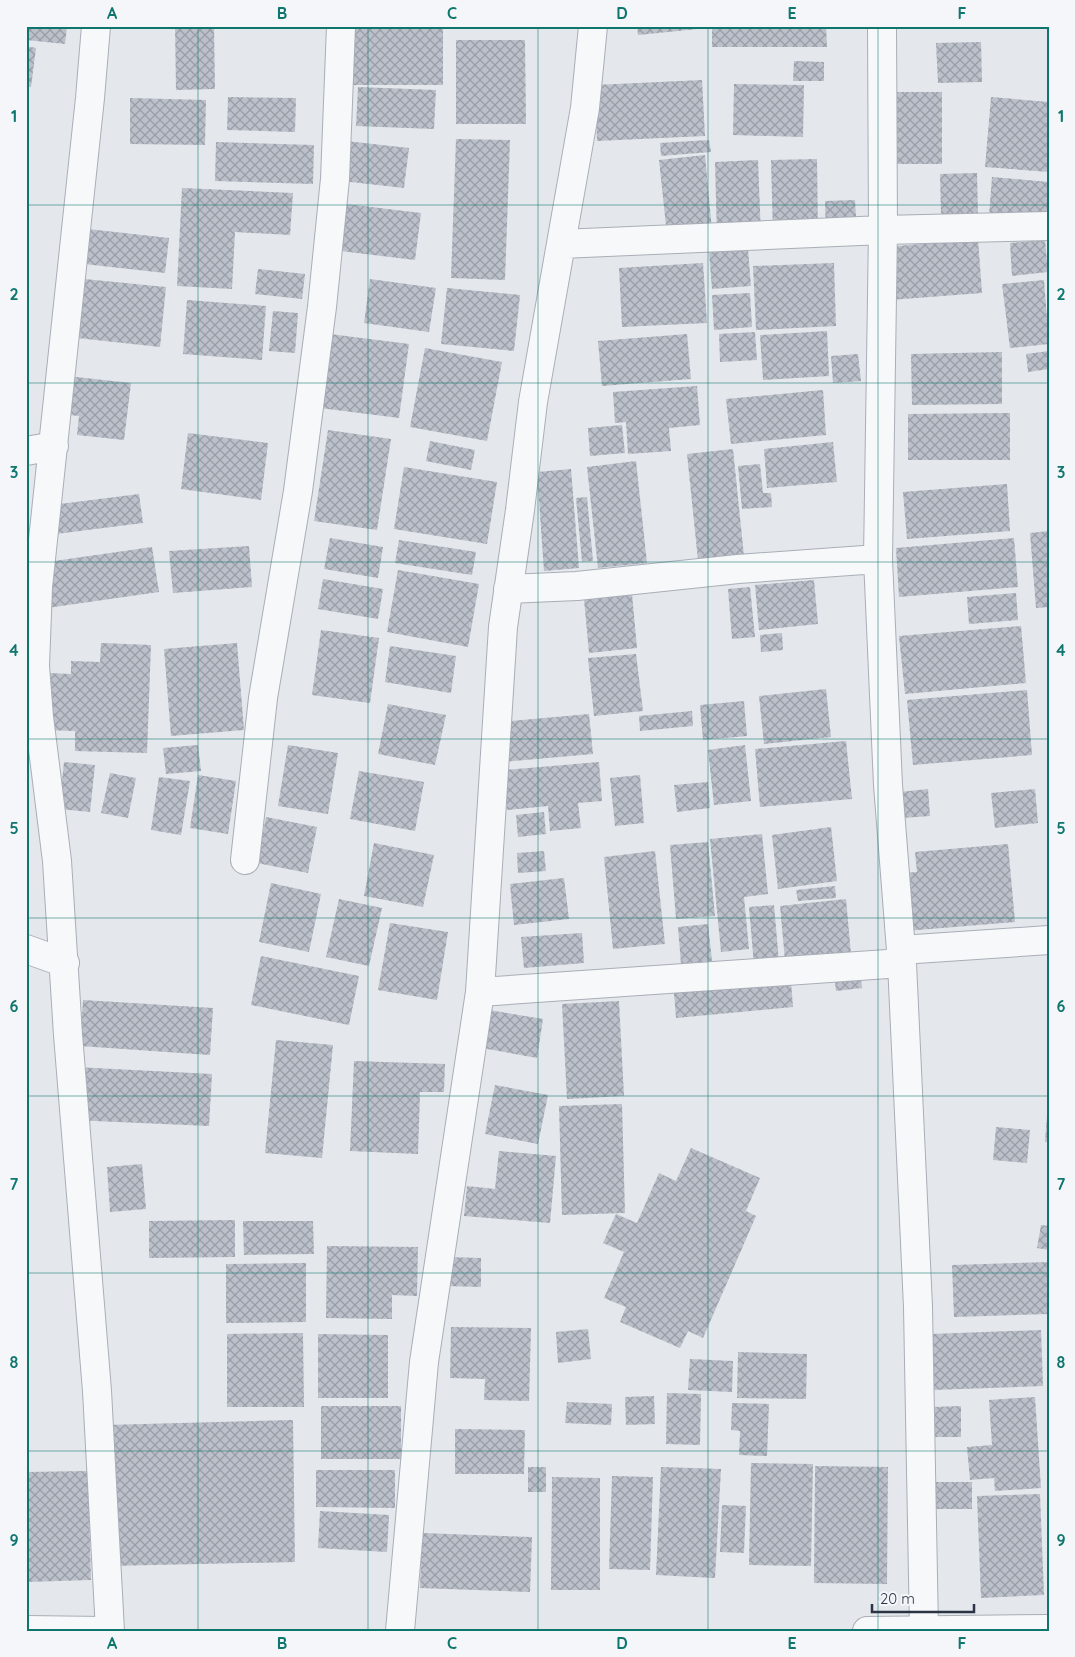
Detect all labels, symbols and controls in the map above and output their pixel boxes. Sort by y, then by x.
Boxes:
text: A [107,3,118,23]
text: B [277,3,287,23]
text: C [447,3,457,23]
text: D [616,3,628,23]
text: E [787,3,797,23]
text: F [958,3,967,23]
text: 1 [11,106,17,126]
text: 1 [1058,106,1064,126]
text: 2 [9,284,19,304]
text: 2 [1056,284,1066,304]
text: 3 [10,462,18,482]
text: 3 [1057,462,1065,482]
text: 4 [9,640,19,660]
text: 4 [1056,640,1066,660]
text: 5 [9,818,19,838]
text: 5 [1056,818,1066,838]
text: 6 [10,996,19,1016]
text: 6 [1057,996,1066,1016]
text: 7 [10,1174,19,1194]
text: 7 [1057,1174,1066,1194]
text: 8 [10,1352,19,1372]
text: 8 [1057,1352,1066,1372]
text: 9 [9,1530,19,1550]
text: 9 [1056,1530,1066,1550]
scale bar [872,1582,975,1614]
text: 20 m [880,1589,915,1608]
text: A [107,1633,118,1653]
text: B [277,1633,287,1653]
text: C [447,1633,457,1653]
text: D [616,1633,628,1653]
text: E [787,1633,797,1653]
text: F [958,1633,967,1653]

